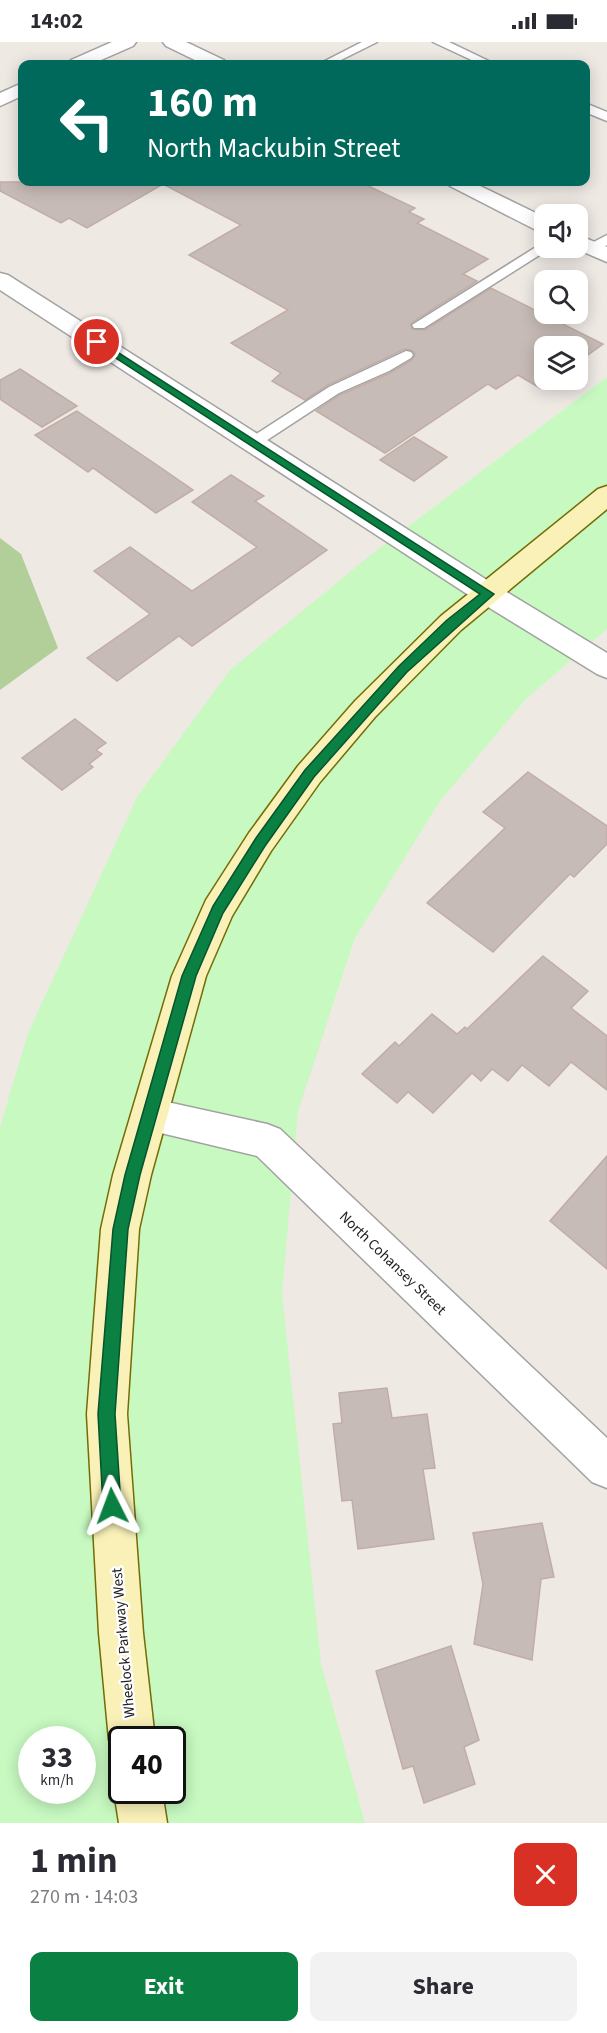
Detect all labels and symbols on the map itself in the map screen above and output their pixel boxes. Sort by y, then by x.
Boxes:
pin [71,316,122,367]
street label: North Cohansey Street [335,1207,451,1320]
position arrow [80,1474,144,1538]
street label: Wheelock Parkway West [106,1567,141,1719]
speed limit sign: 40 [108,1726,186,1804]

